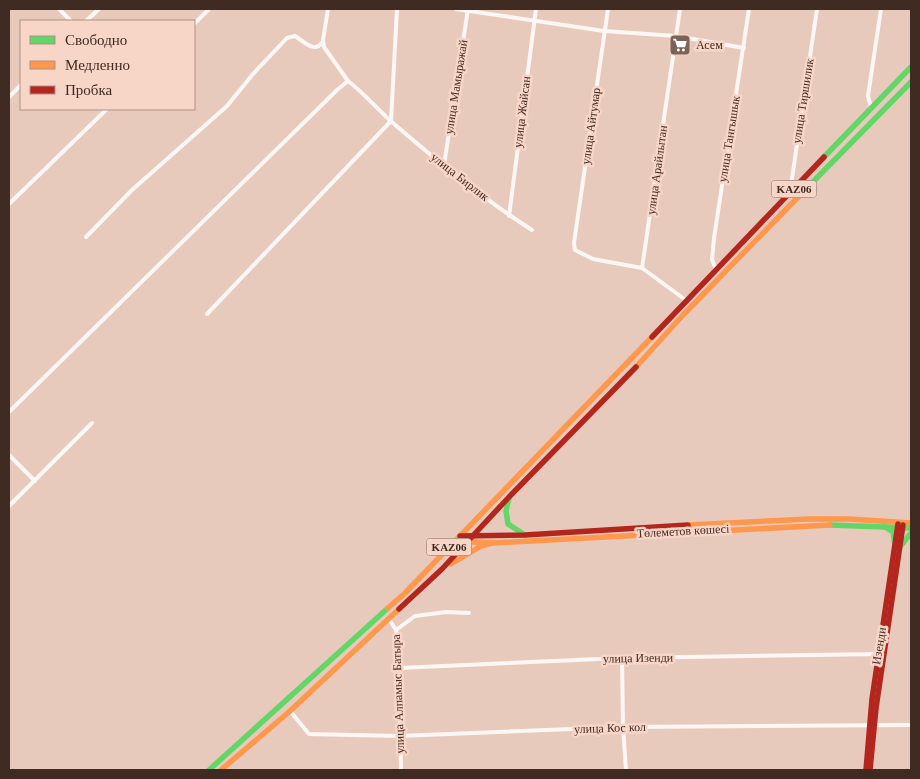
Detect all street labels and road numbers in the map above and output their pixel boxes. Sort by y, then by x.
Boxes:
street label: улица Мамыражай [442,38,470,135]
street label: улица Тиршилик [789,57,817,145]
street label: улица Жайсан [511,75,533,149]
street label: улица Айтумар [579,87,603,165]
street label: улица Тангышык [715,95,743,183]
street label: улица Арайлытан [644,124,670,216]
street label: улица Бирлик [428,150,492,204]
road number: KАZ06 [772,180,816,198]
street label: Төлеметов көшесі [636,522,730,540]
road number: KАZ06 [426,538,472,556]
street label: Изенди [869,626,889,666]
street label: улица Алпамыс Батыра [389,633,407,754]
street label: улица Изенди [603,650,674,666]
street label: улица Кос кол [574,720,646,736]

